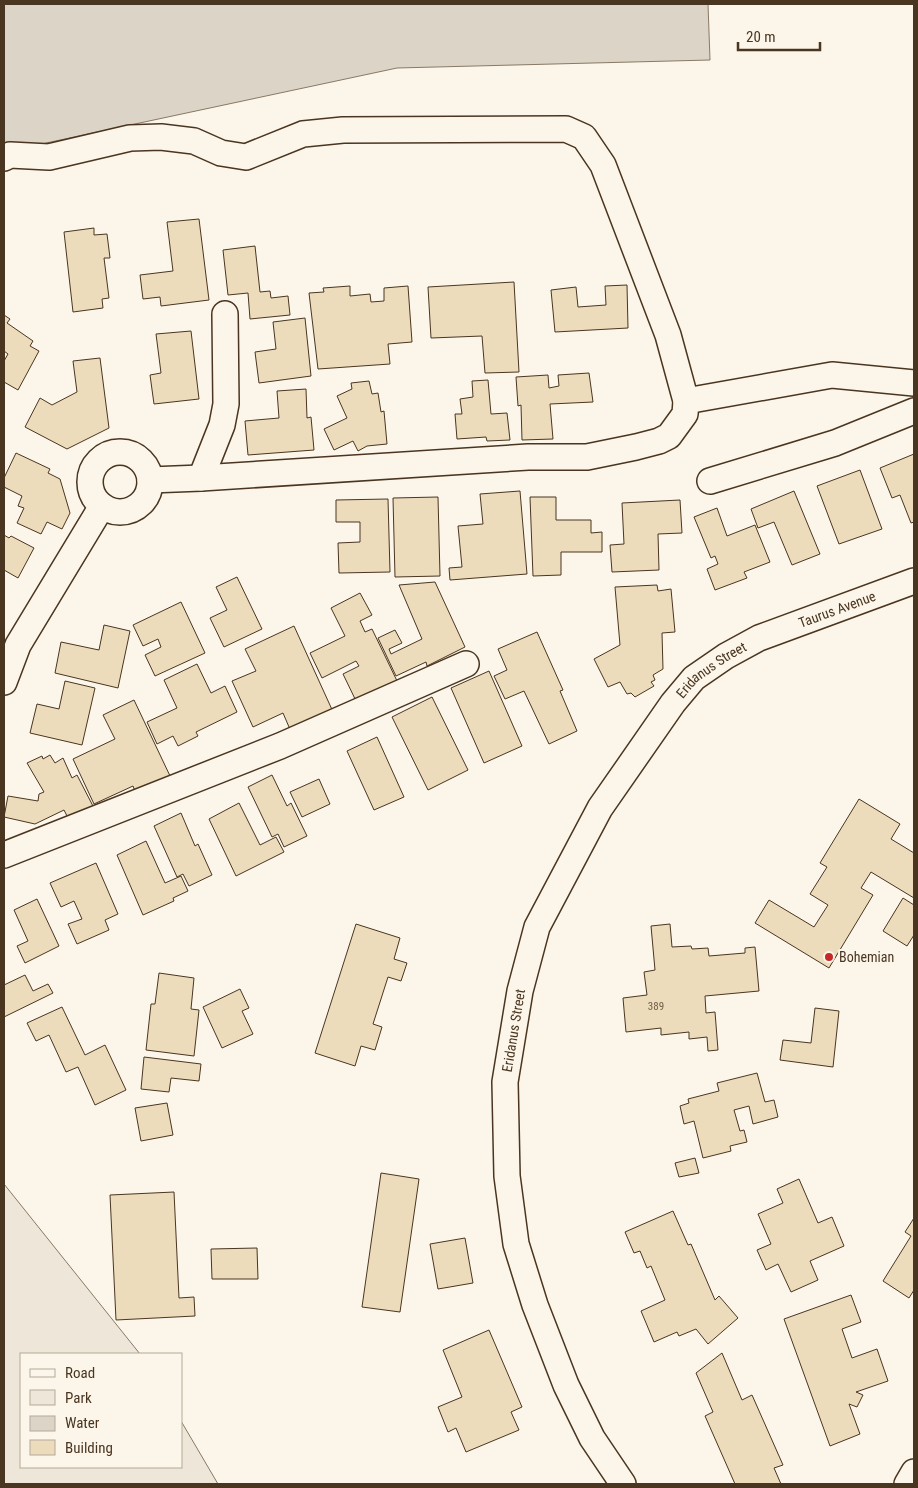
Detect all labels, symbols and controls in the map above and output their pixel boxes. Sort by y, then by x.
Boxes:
scale bar [738,20,820,52]
text: 20 m [746,28,776,46]
street label: Taurus Avenue [796,588,878,631]
street label: Eridanus Street [673,639,749,701]
place label: Bohemian [839,949,894,965]
marker: Bohemian [823,951,835,963]
street label: Eridanus Street [499,988,528,1073]
house number: 389 [648,1000,664,1013]
legend [20,1353,182,1468]
text: Road [65,1364,95,1382]
text: Park [65,1389,92,1407]
text: Water [65,1414,100,1432]
text: Building [65,1439,113,1457]

